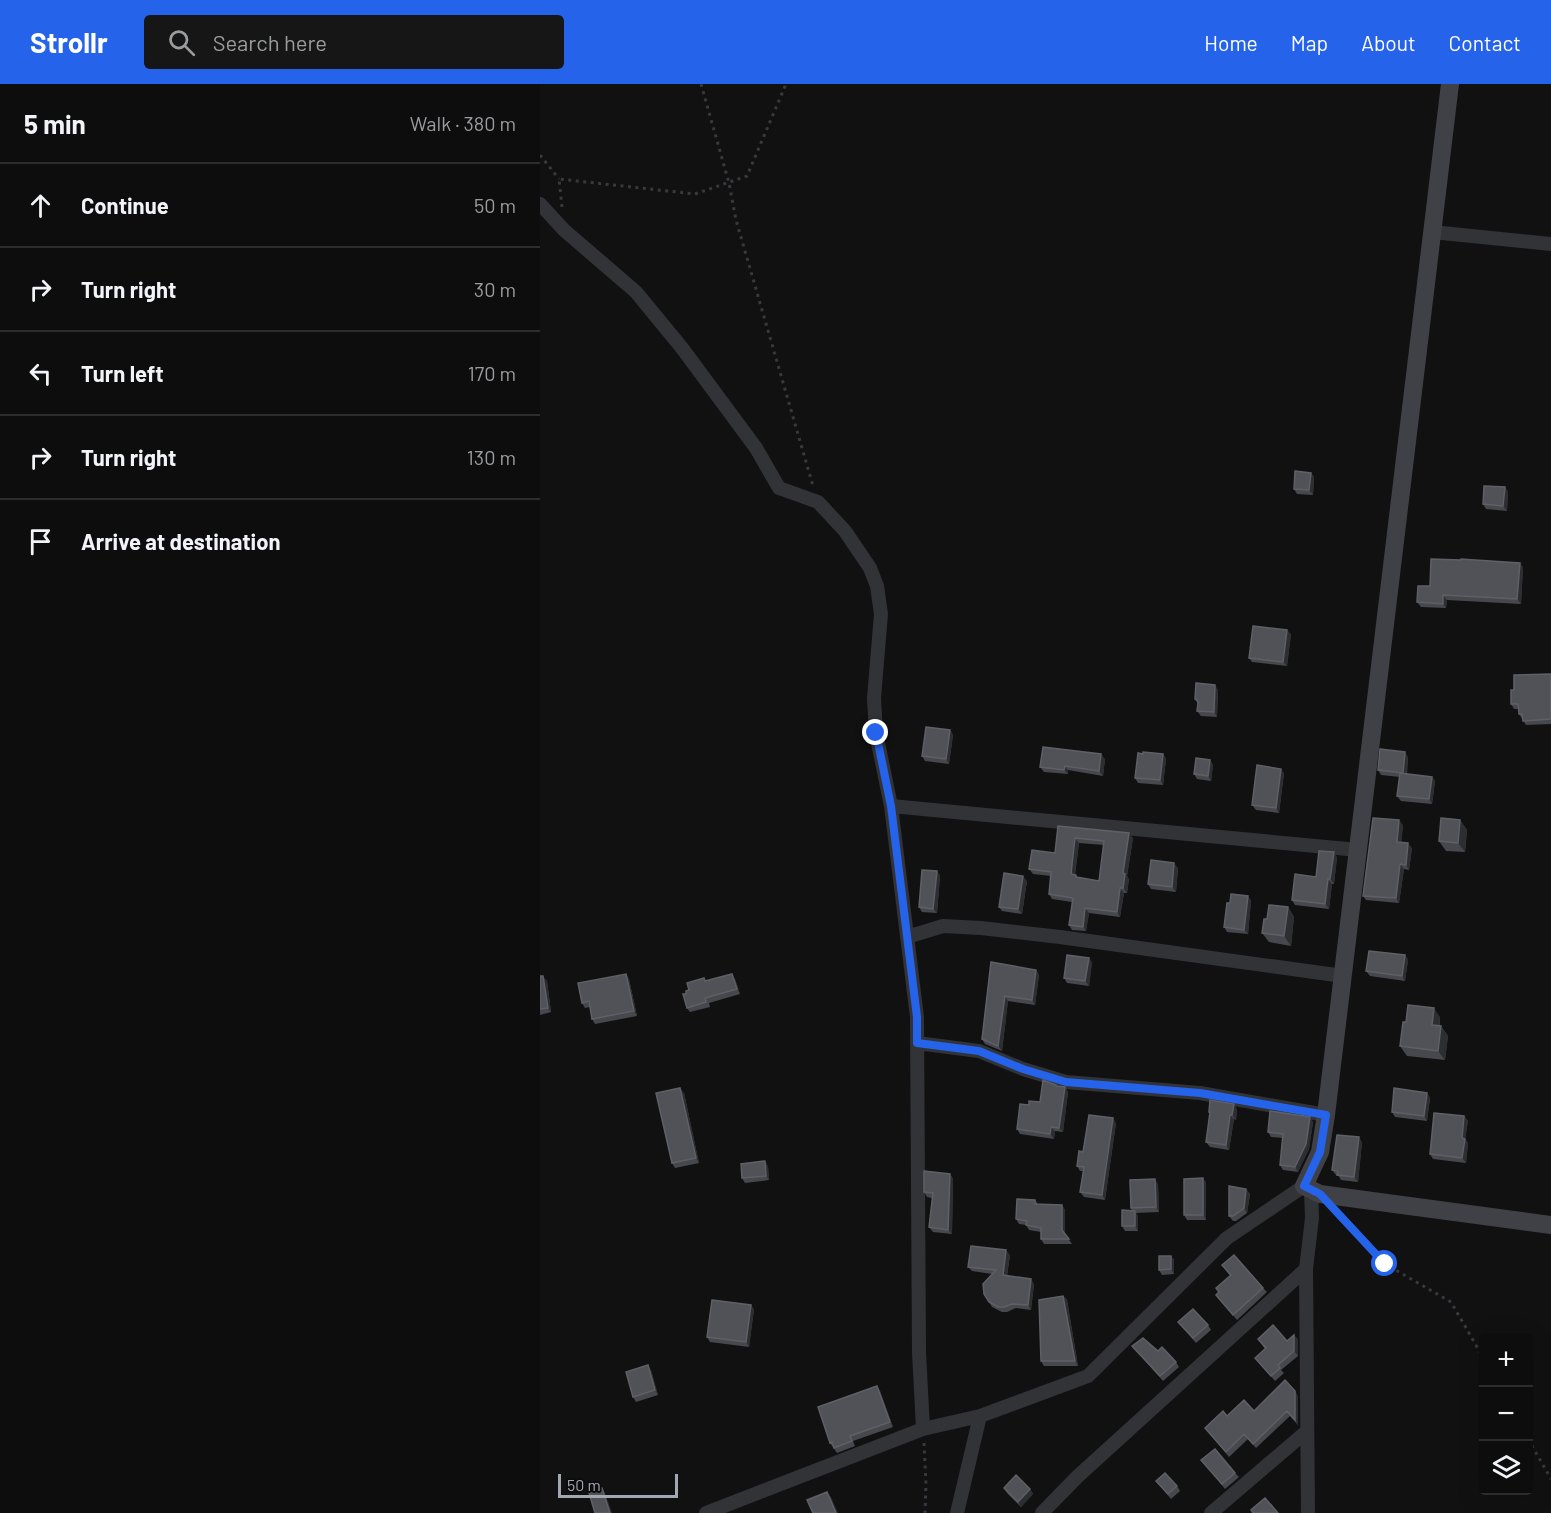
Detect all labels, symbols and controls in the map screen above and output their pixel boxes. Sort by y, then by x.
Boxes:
search box [144,15,564,69]
text: Strollr [30,25,108,59]
icon: search [165,26,198,59]
text: Search here [213,29,327,55]
text: Home [1204,30,1258,55]
text: Map [1291,30,1328,55]
text: About [1361,30,1416,55]
text: Contact [1449,30,1521,55]
text: 5 min [24,108,86,139]
text: Walk · 380 m [410,111,516,135]
icon: ahead [24,189,57,222]
text: Continue [81,192,169,218]
text: 50 m [474,193,516,217]
icon: right [24,273,57,306]
text: Turn right [81,276,176,302]
text: 30 m [474,277,516,301]
icon: left [24,357,57,390]
text: Turn left [81,360,164,386]
text: 170 m [468,361,516,385]
icon: right [24,441,57,474]
text: Turn right [81,444,176,470]
text: 130 m [467,445,516,469]
icon: arrive [24,525,57,558]
text: Arrive at destination [81,528,280,554]
route end [862,719,888,745]
route start [1371,1250,1397,1276]
map controls [1479,1333,1533,1495]
button: + [1479,1333,1533,1387]
button: − [1479,1387,1533,1441]
button: layers [1479,1441,1533,1495]
scale bar [558,1471,678,1498]
text: 50 m [567,1475,601,1494]

